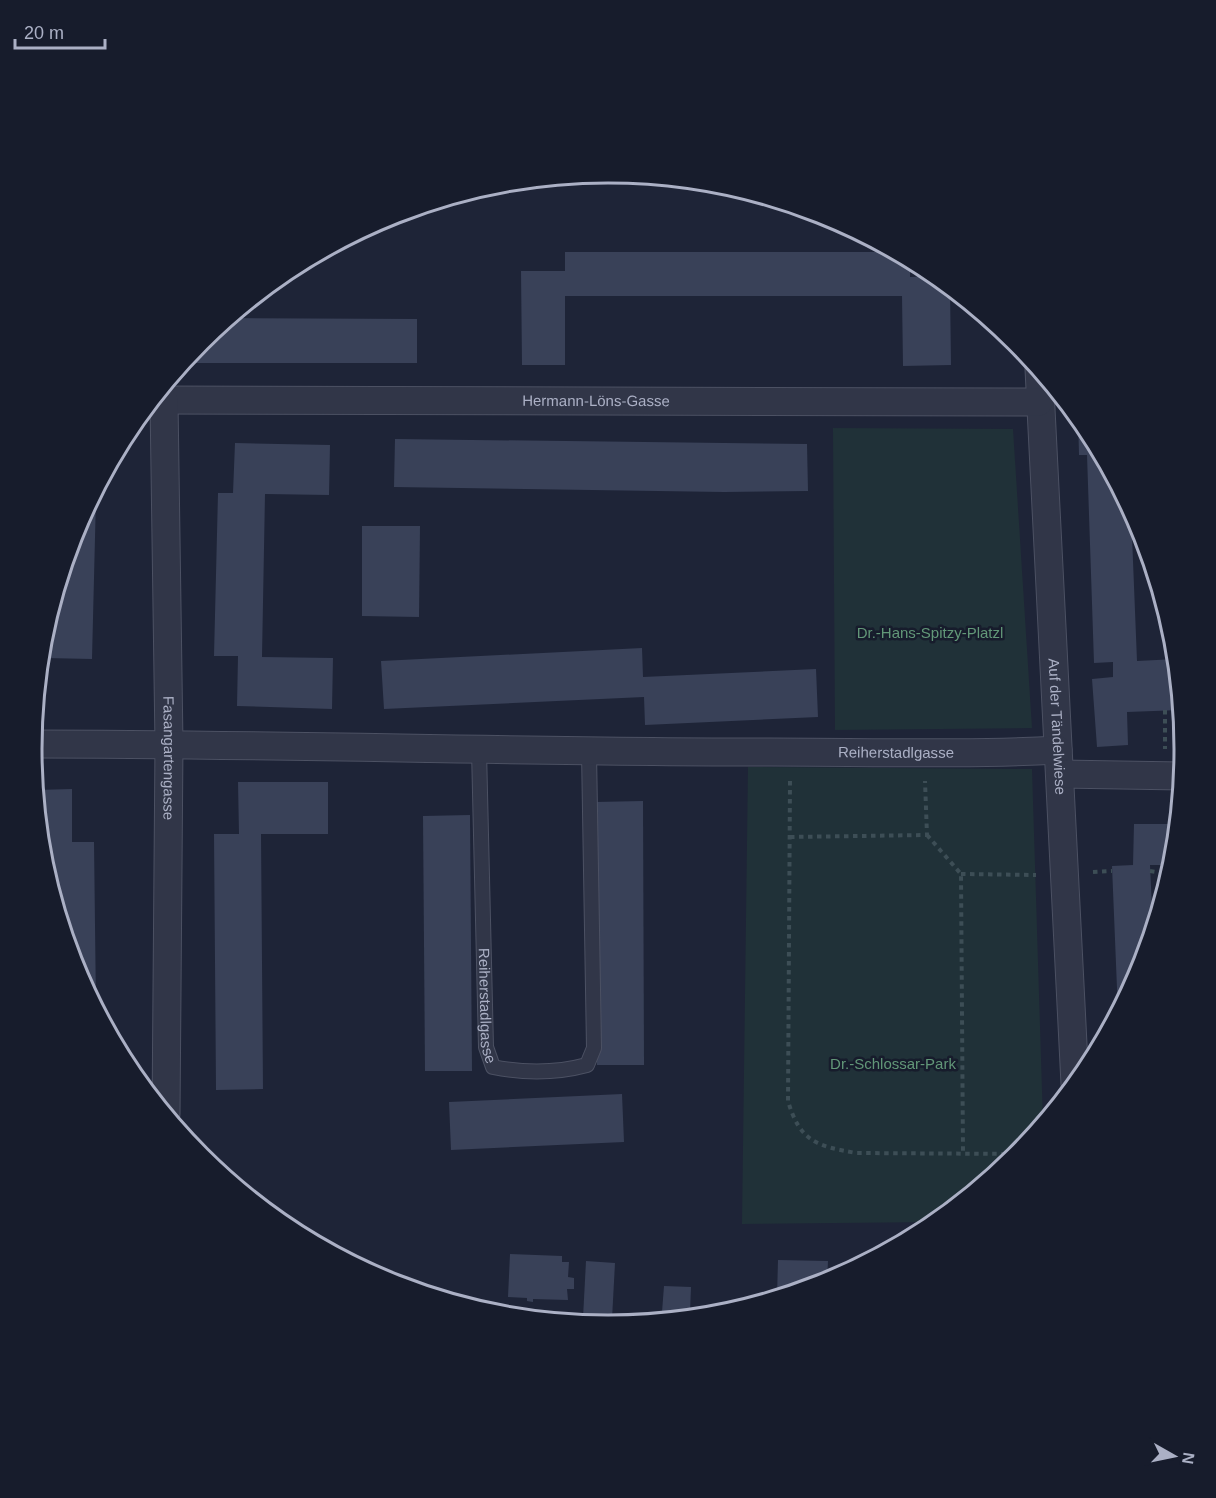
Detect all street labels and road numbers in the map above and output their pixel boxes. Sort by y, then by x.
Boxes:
street label: Hermann-Löns-Gasse [522,392,670,409]
street label: Auf der Tändelwiese [1046,658,1069,795]
street label: Fasangartengasse [160,696,178,820]
street label: Reiherstadlgasse [838,743,954,761]
street label: Reiherstadlgasse [476,948,500,1066]

